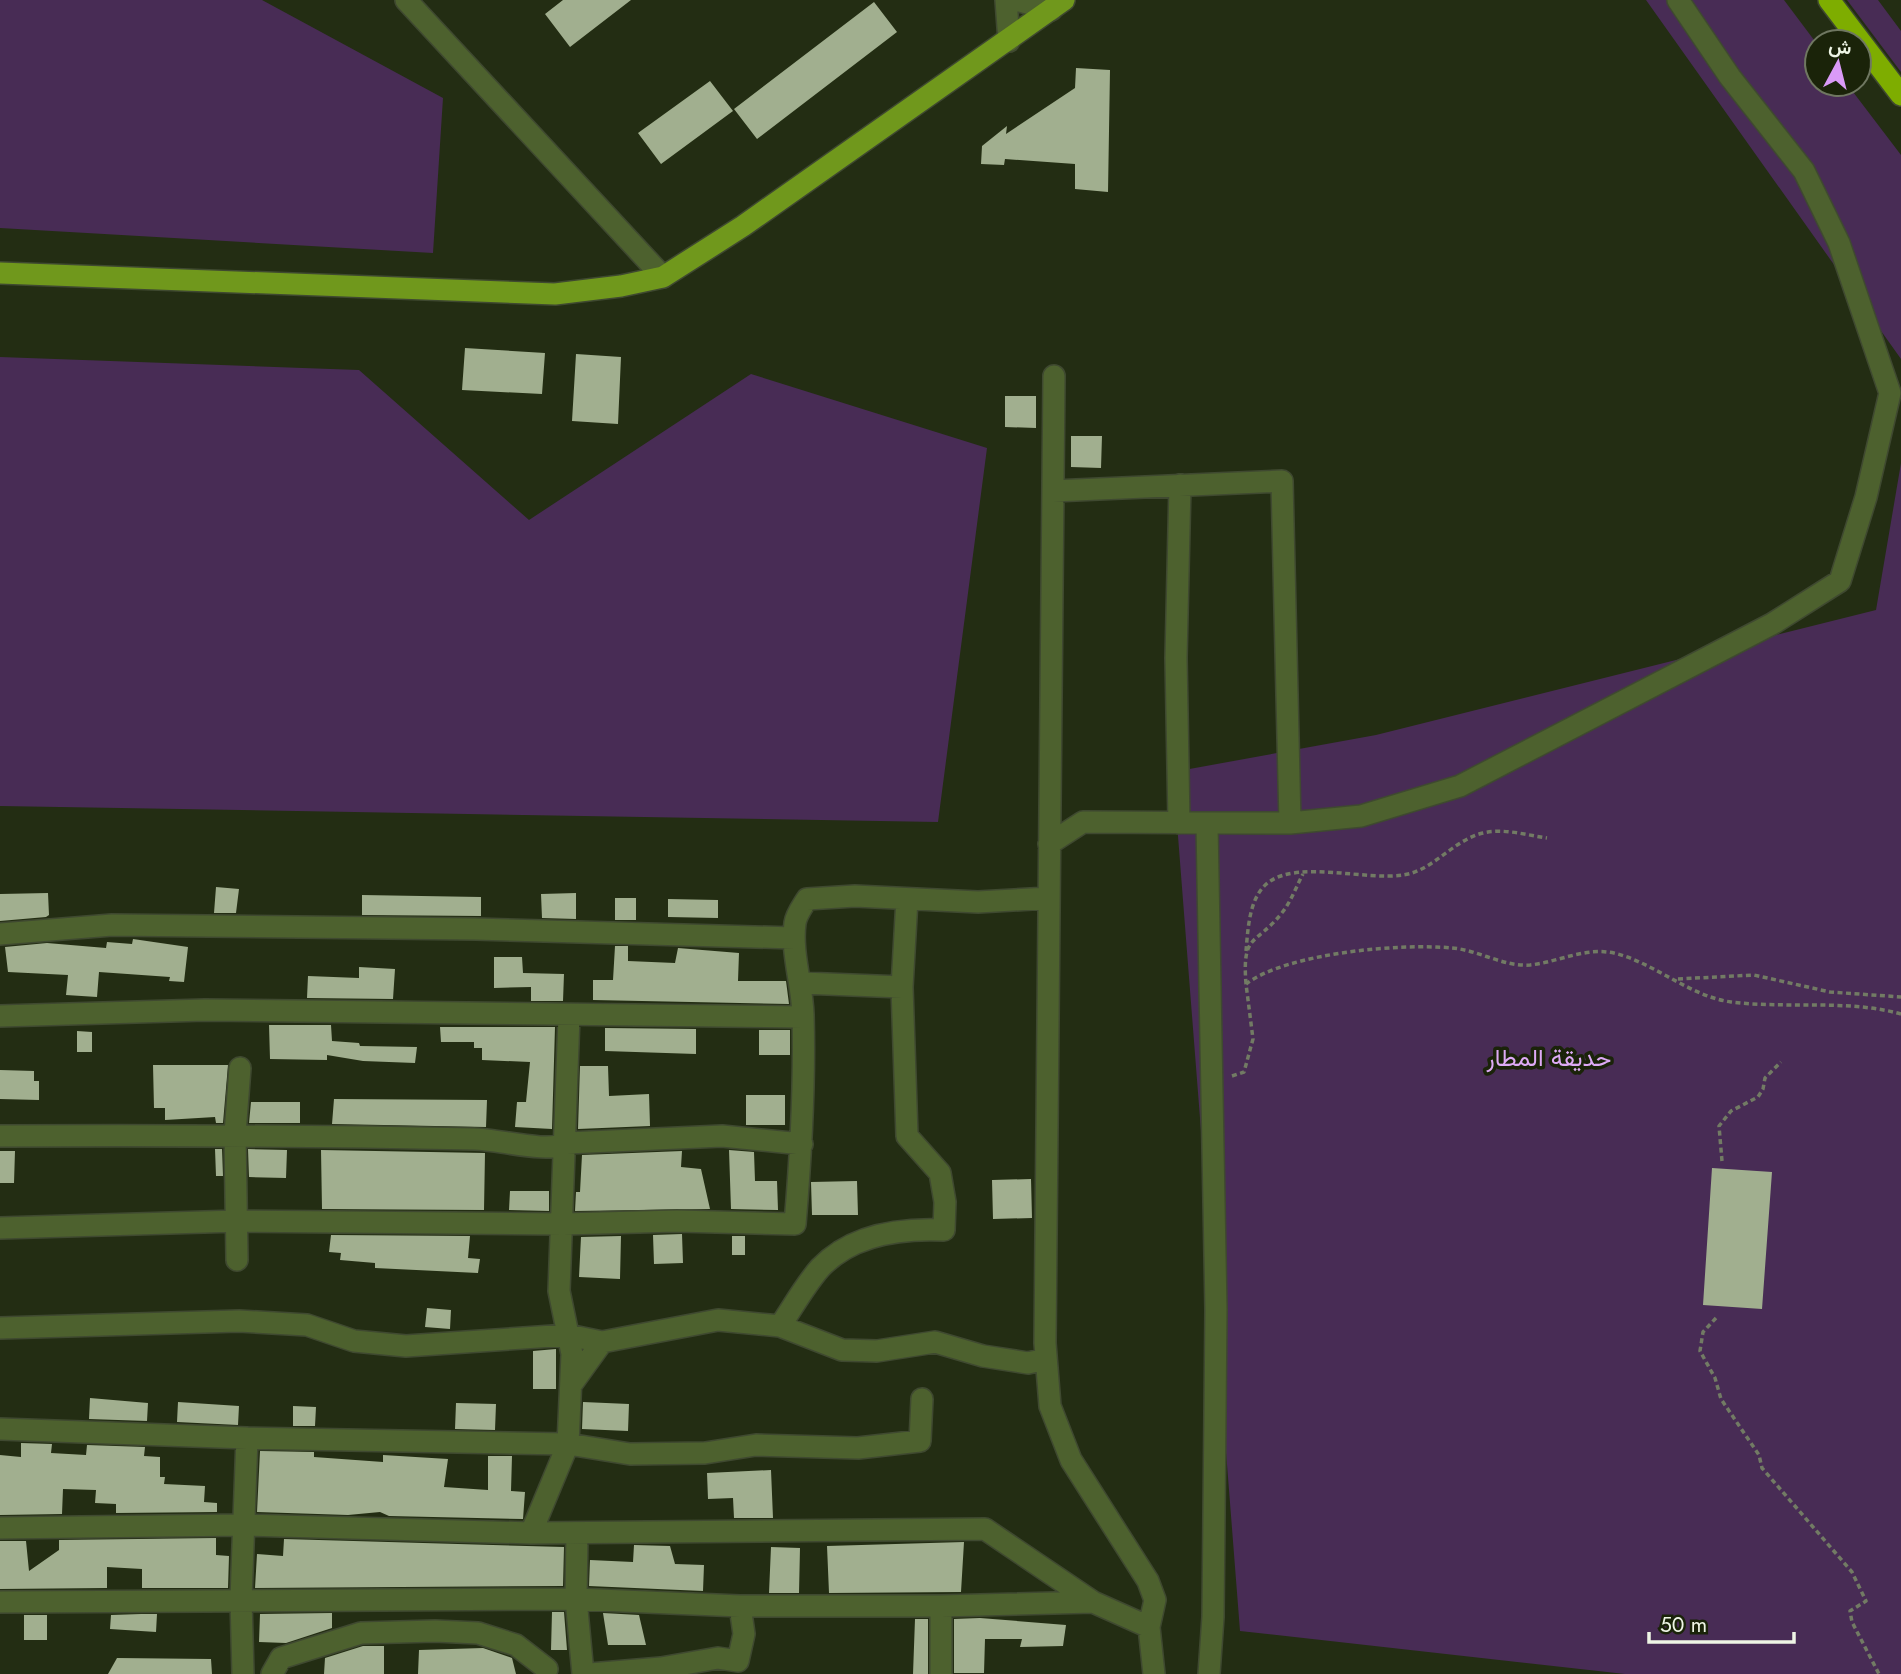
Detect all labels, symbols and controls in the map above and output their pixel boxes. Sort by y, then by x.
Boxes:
north arrow [1803,28,1873,98]
text: ش [1827,32,1853,61]
park label: حديقة المطار [1486,1040,1611,1075]
scale bar [1649,1600,1794,1644]
text: 50 m [1660,1610,1707,1640]

